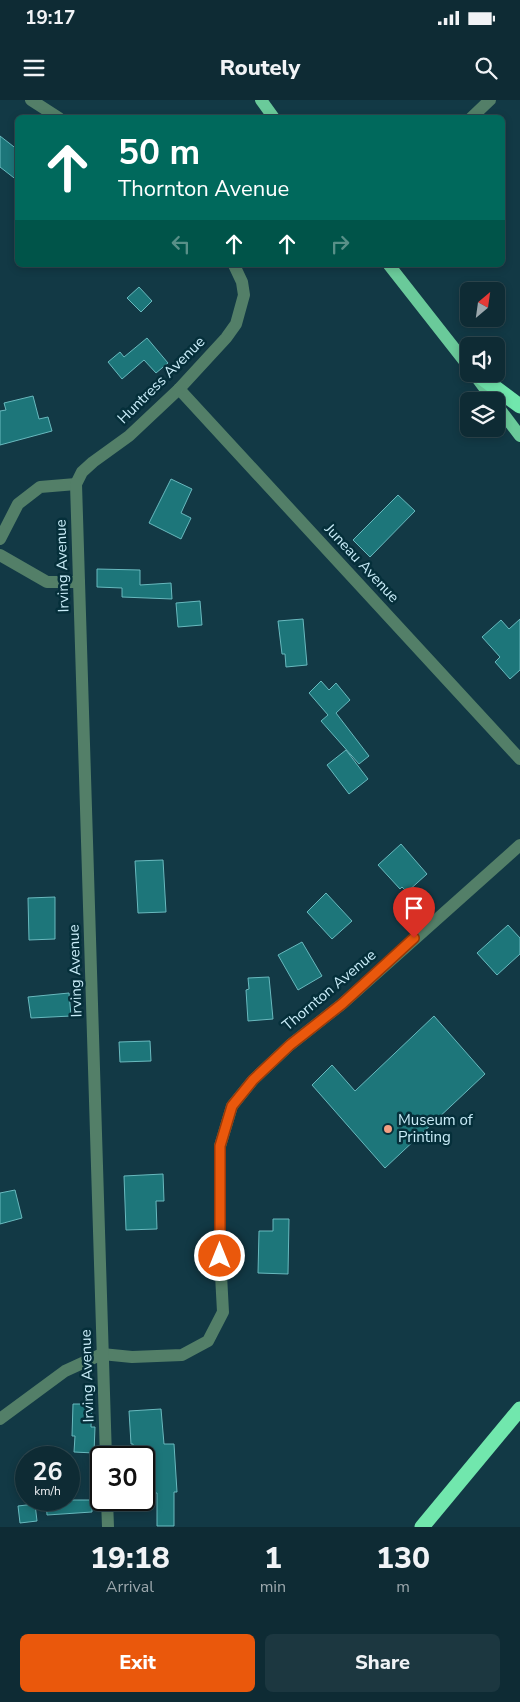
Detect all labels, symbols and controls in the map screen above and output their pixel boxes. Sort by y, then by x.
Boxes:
text: 19:17 [25,5,75,31]
text: Routely [220,53,300,83]
icon: menu [20,54,48,82]
icon: search [472,54,500,82]
text: 50 m [118,129,200,176]
icon: ahead [35,135,100,200]
text: Thornton Avenue [118,174,289,204]
icon: left [167,230,195,258]
icon: ahead [220,230,248,258]
icon: ahead [273,230,301,258]
icon: right [326,230,354,258]
north arrow [460,282,505,328]
map controls [460,282,505,437]
street label: Huntress Avenue [113,332,209,428]
button: sound [460,337,505,382]
button: layers [460,392,505,437]
street label: Juneau Avenue [320,518,404,607]
street label: Irving Avenue [50,519,74,613]
pin [393,887,435,938]
icon: arrive [400,894,428,922]
street label: Irving Avenue [63,924,87,1018]
street label: Thornton Avenue [278,945,380,1035]
place label: Museum of Printing [398,1110,474,1147]
marker: Museum of Printing [382,1123,394,1135]
position arrow [193,1229,245,1281]
street label: Irving Avenue [75,1329,99,1423]
speed limit sign: 30 [90,1446,155,1511]
text: 26 [32,1455,63,1489]
text: km/h [34,1483,61,1499]
text: 19:18 [90,1538,170,1579]
text: 1 [264,1538,282,1579]
text: 130 [376,1538,430,1579]
text: Arrival [106,1576,154,1598]
text: min [260,1576,286,1598]
text: m [396,1576,410,1598]
button: Exit [20,1634,255,1692]
button: Share [265,1634,500,1692]

